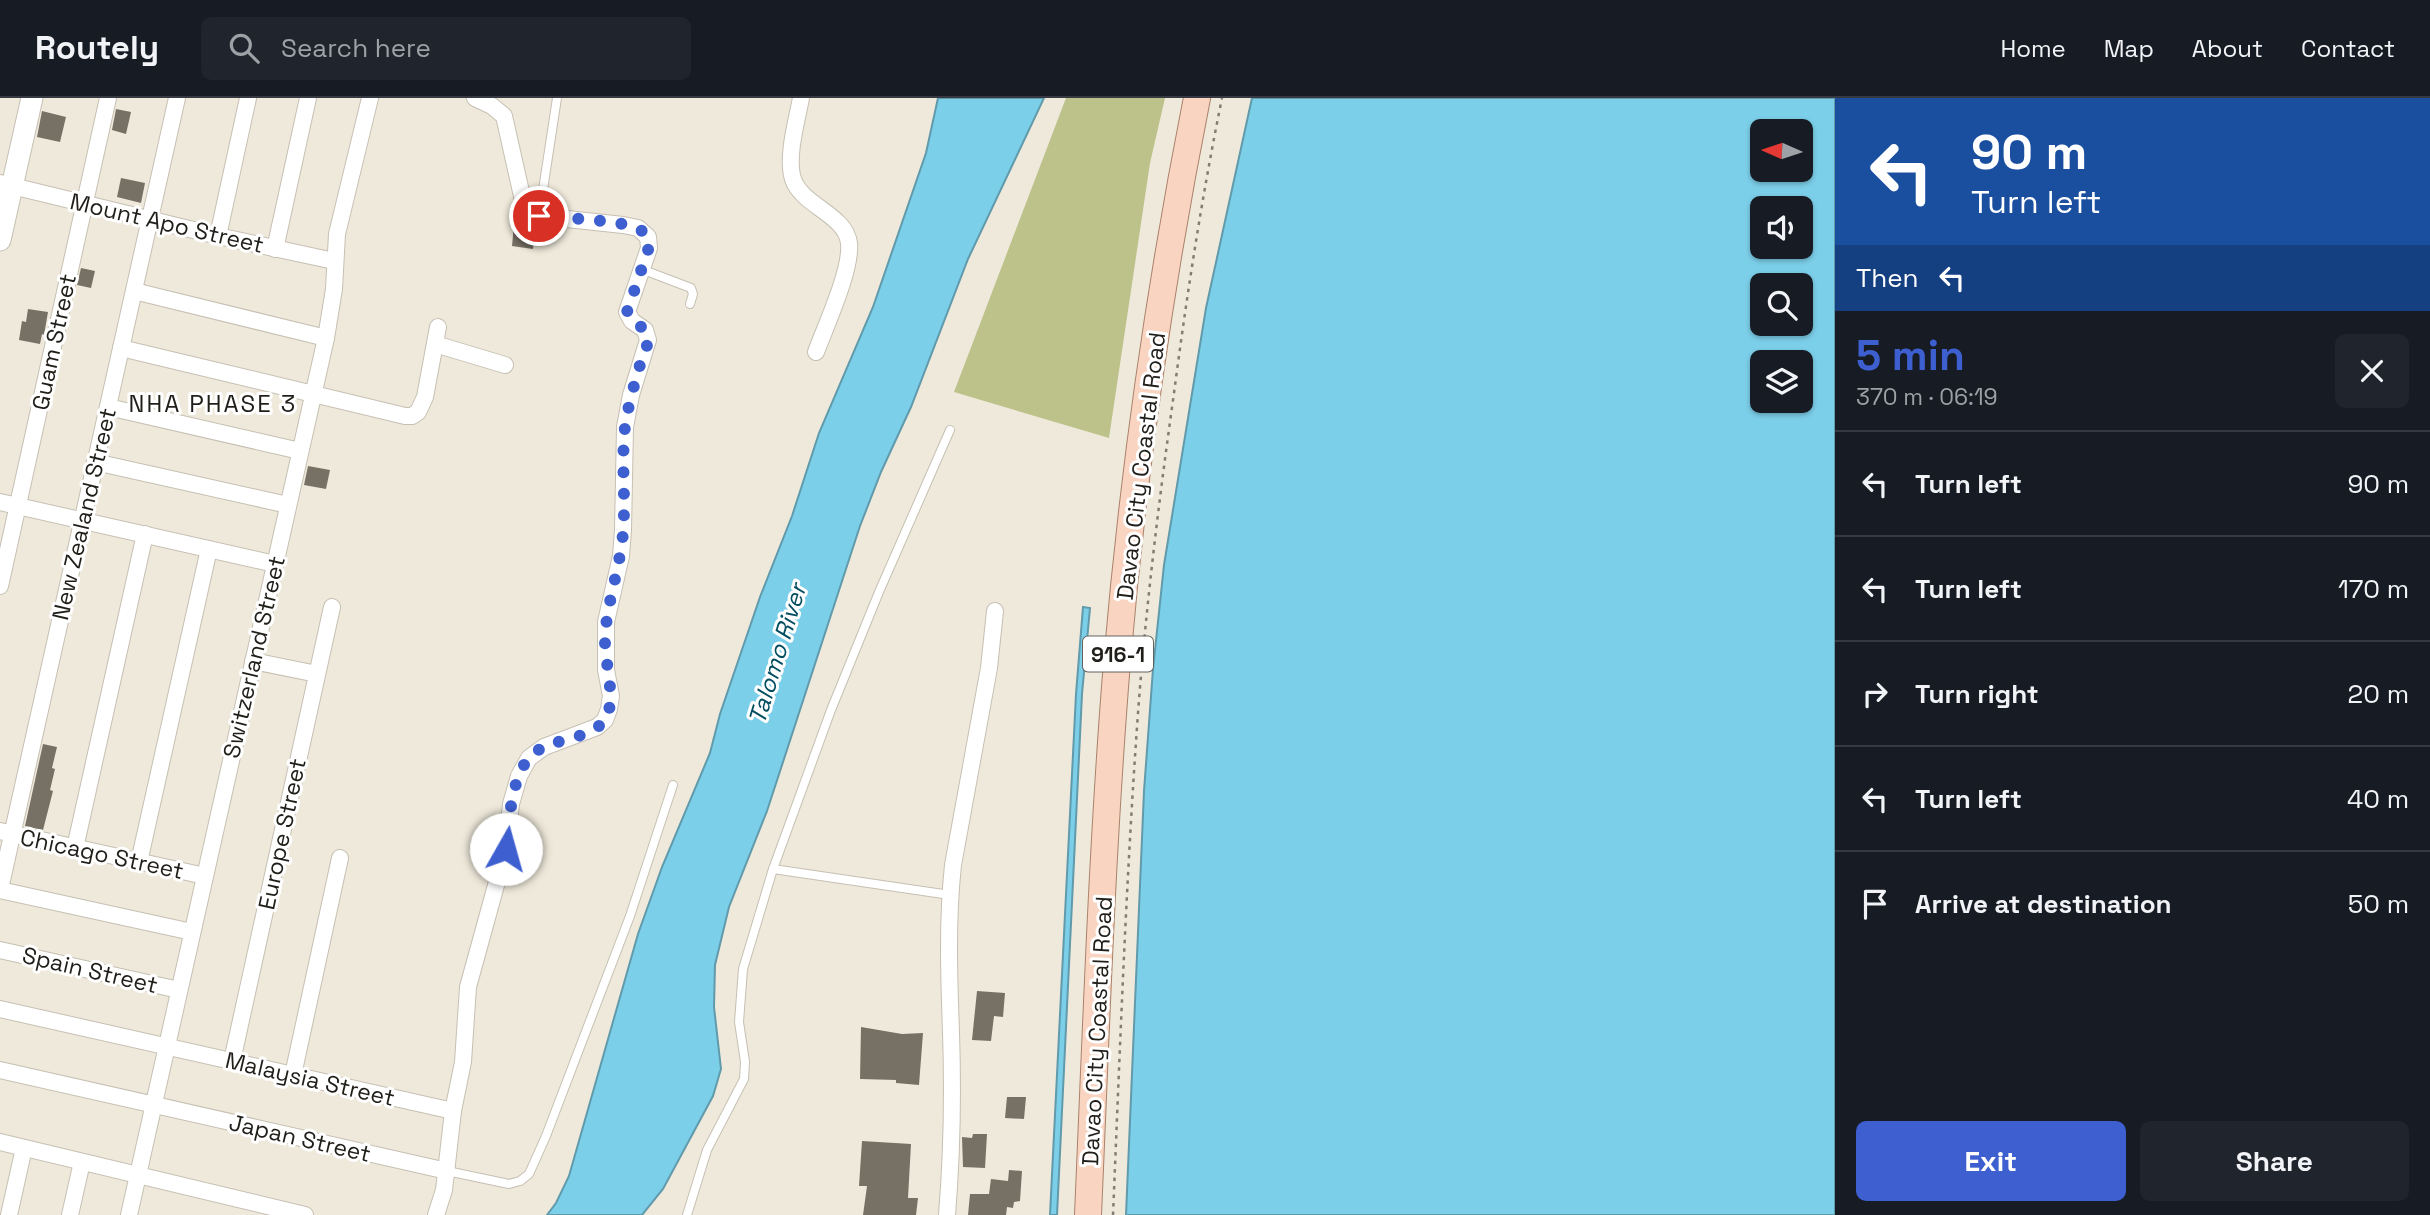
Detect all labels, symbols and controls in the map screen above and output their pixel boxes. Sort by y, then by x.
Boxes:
search box [201,17,691,80]
text: Routely [35,27,159,69]
icon: search [225,29,263,67]
text: Search here [281,31,431,65]
text: Home [2000,33,2066,64]
text: Map [2104,33,2154,64]
text: About [2192,33,2263,64]
text: Contact [2301,33,2395,64]
north arrow [1750,119,1813,182]
map controls [1750,119,1813,413]
text: 90 m [1971,121,2087,183]
icon: left [1856,126,1947,217]
text: Turn left [1971,182,2101,222]
street label: Mount Apo Street [67,186,267,260]
pin [509,186,569,246]
button: sound [1750,196,1813,259]
icon: arrive [520,197,558,235]
icon: left [1933,259,1971,297]
text: Then [1856,261,1919,295]
street label: Guam Street [25,271,83,413]
button: search [1750,273,1813,336]
text: 5 min [1856,329,1965,382]
street label: Davao City Coastal Road [1110,330,1172,602]
button: close [2335,334,2409,408]
button: layers [1750,350,1813,413]
text: 370 m · 06:19 [1856,382,1998,412]
district label: NHA PHASE 3 [129,388,297,419]
street label: New Zealand Street [45,405,123,623]
icon: left [1856,465,1894,503]
text: Turn left [1915,467,2022,501]
text: 90 m [2347,467,2409,501]
street label: Switzerland Street [216,553,292,761]
icon: left [1856,570,1894,608]
text: Turn left [1915,572,2022,606]
text: 170 m [2338,572,2409,606]
water label: Talomo River [741,577,814,728]
road number: 916-1 [1083,636,1153,672]
icon: right [1856,675,1894,713]
text: Turn right [1915,677,2039,711]
text: 20 m [2348,677,2409,711]
street label: Europe Street [251,756,313,912]
icon: left [1856,780,1894,818]
text: Turn left [1915,782,2022,816]
text: 40 m [2347,782,2409,816]
position arrow [469,812,543,886]
street label: Chicago Street [18,822,186,886]
icon: arrive [1856,885,1894,923]
text: Arrive at destination [1915,887,2172,921]
text: 50 m [2348,887,2409,921]
street label: Davao City Coastal Road [1075,896,1119,1166]
street label: Spain Street [19,940,161,1000]
street label: Malaysia Street [222,1045,398,1113]
street label: Japan Street [226,1107,374,1169]
button: Exit [1856,1121,2126,1201]
button: Share [2140,1121,2409,1201]

